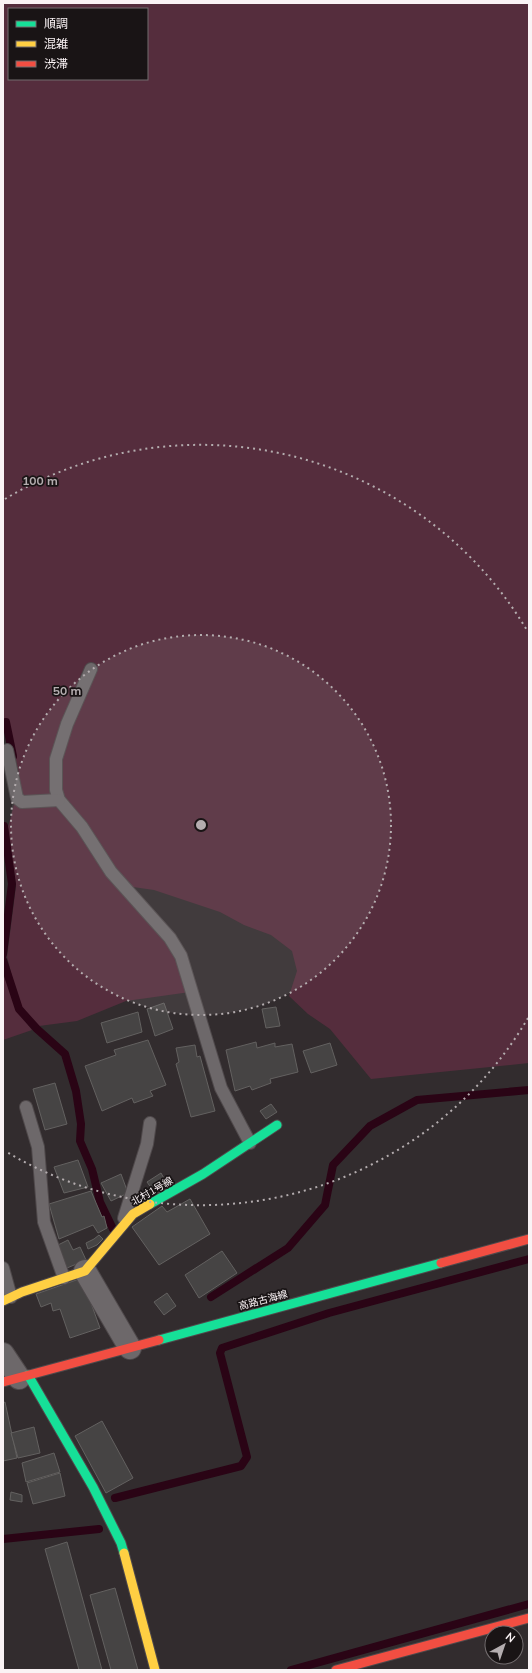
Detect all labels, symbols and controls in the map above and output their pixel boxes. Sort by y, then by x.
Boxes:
legend [8,8,148,80]
text: 順調 [44,16,68,31]
text: 混雑 [44,36,68,51]
text: 渋滞 [44,56,68,71]
text: 100 m [22,473,58,488]
text: 50 m [53,683,81,698]
centre of rings [194,818,208,832]
street label: 北村1号線 [129,1174,175,1208]
street label: 高路古海線 [237,1287,289,1313]
north arrow [484,1625,524,1665]
text: N [503,1629,518,1645]

